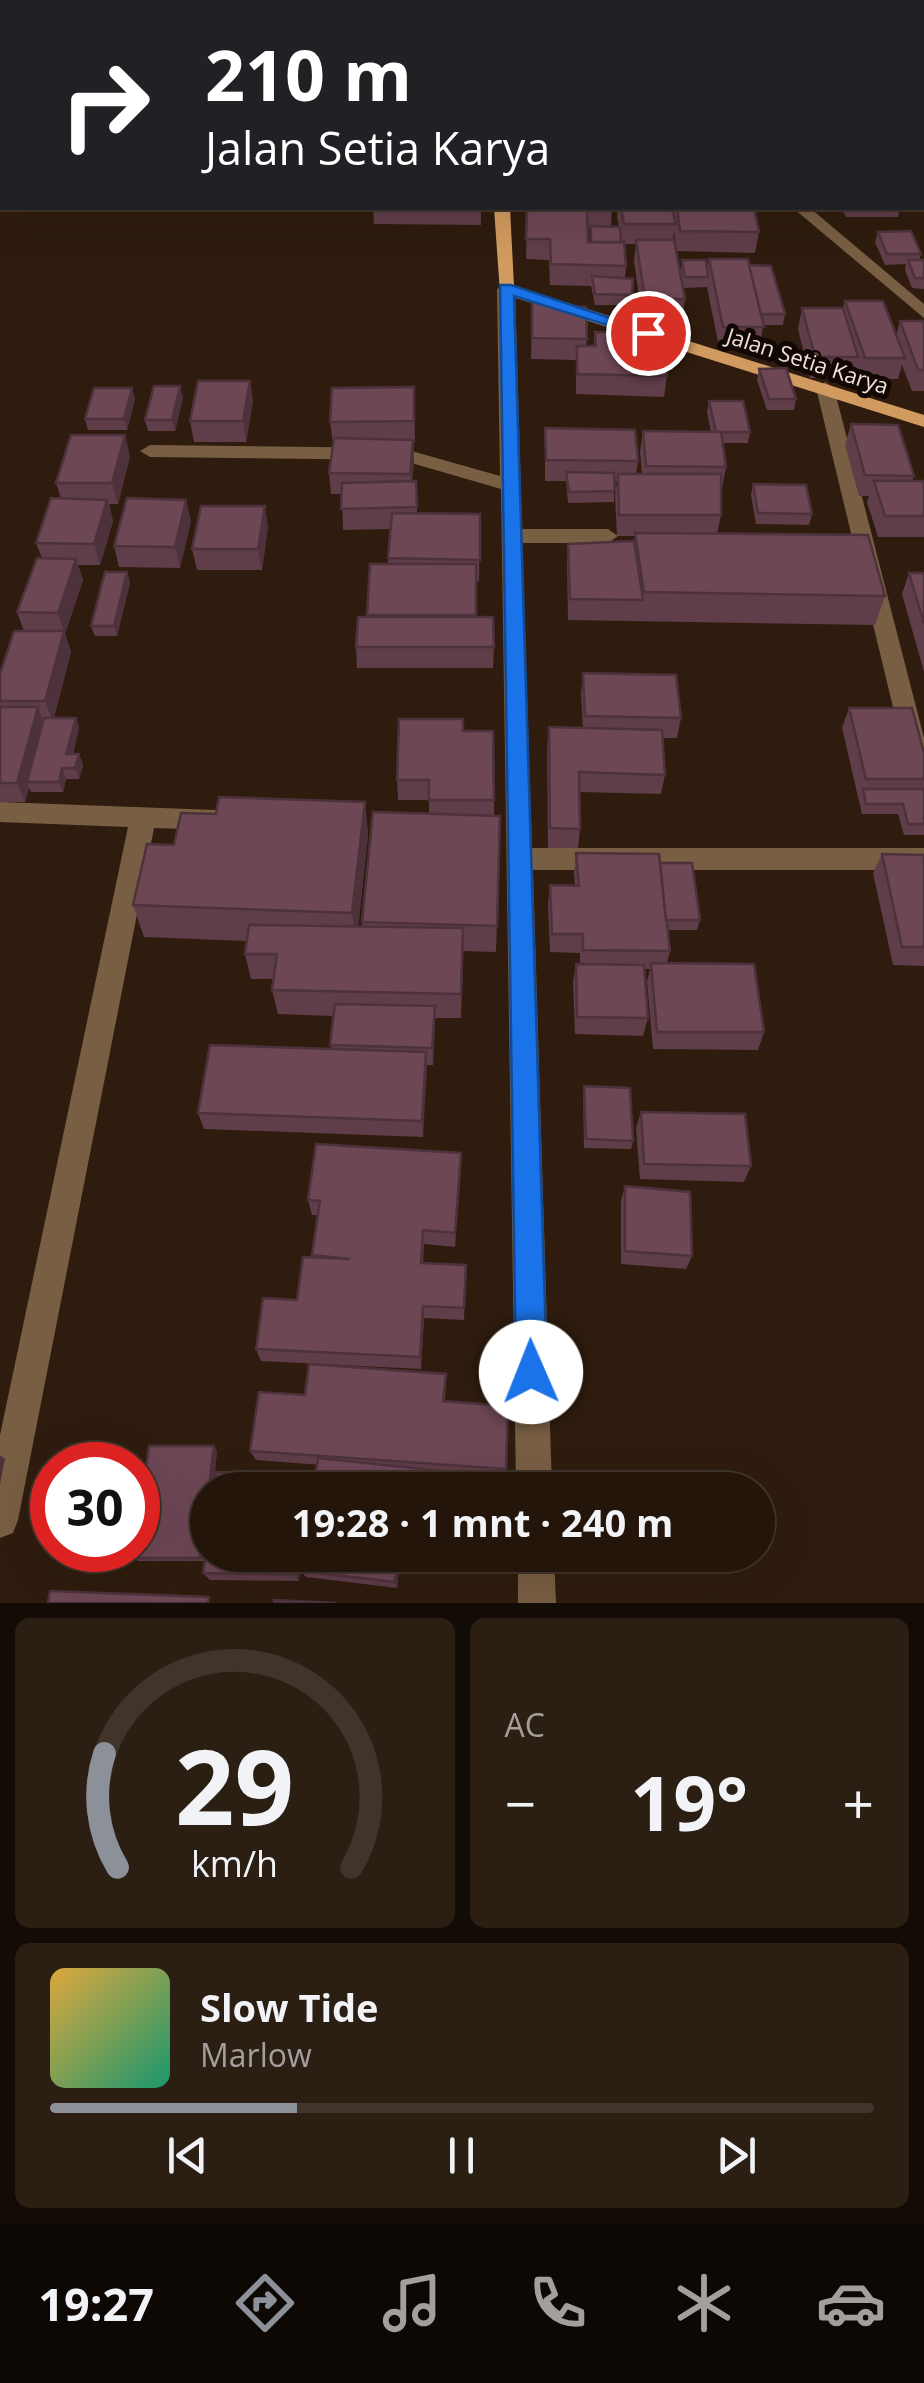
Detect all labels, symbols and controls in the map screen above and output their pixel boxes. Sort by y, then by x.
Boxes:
text: 210 m [205,26,412,122]
icon: right [40,40,170,170]
text: Jalan Setia Karya [205,117,550,178]
pin [606,291,691,376]
icon: arrive [621,306,676,361]
street label: Jalan Setia Karya [721,319,893,400]
position arrow [479,1320,583,1424]
speed limit sign: 30 [30,1442,160,1572]
text: 19:28 · 1 mnt · 240 m [292,1496,673,1548]
text: AC [505,1703,545,1746]
text: 29 [175,1714,294,1855]
text: 19° [630,1751,748,1853]
text: − [505,1765,536,1840]
text: + [843,1765,874,1840]
text: km/h [191,1839,278,1887]
text: Slow Tide [200,1981,379,2033]
text: Marlow [200,2033,312,2076]
icon: previous [160,2128,215,2183]
icon: pause [434,2128,489,2183]
icon: next [709,2128,764,2183]
icon: directions [230,2268,300,2338]
icon: music [377,2268,447,2338]
icon: phone [523,2268,593,2338]
icon: climate [669,2268,739,2338]
icon: car [816,2268,886,2338]
text: 19:27 [38,2273,154,2334]

